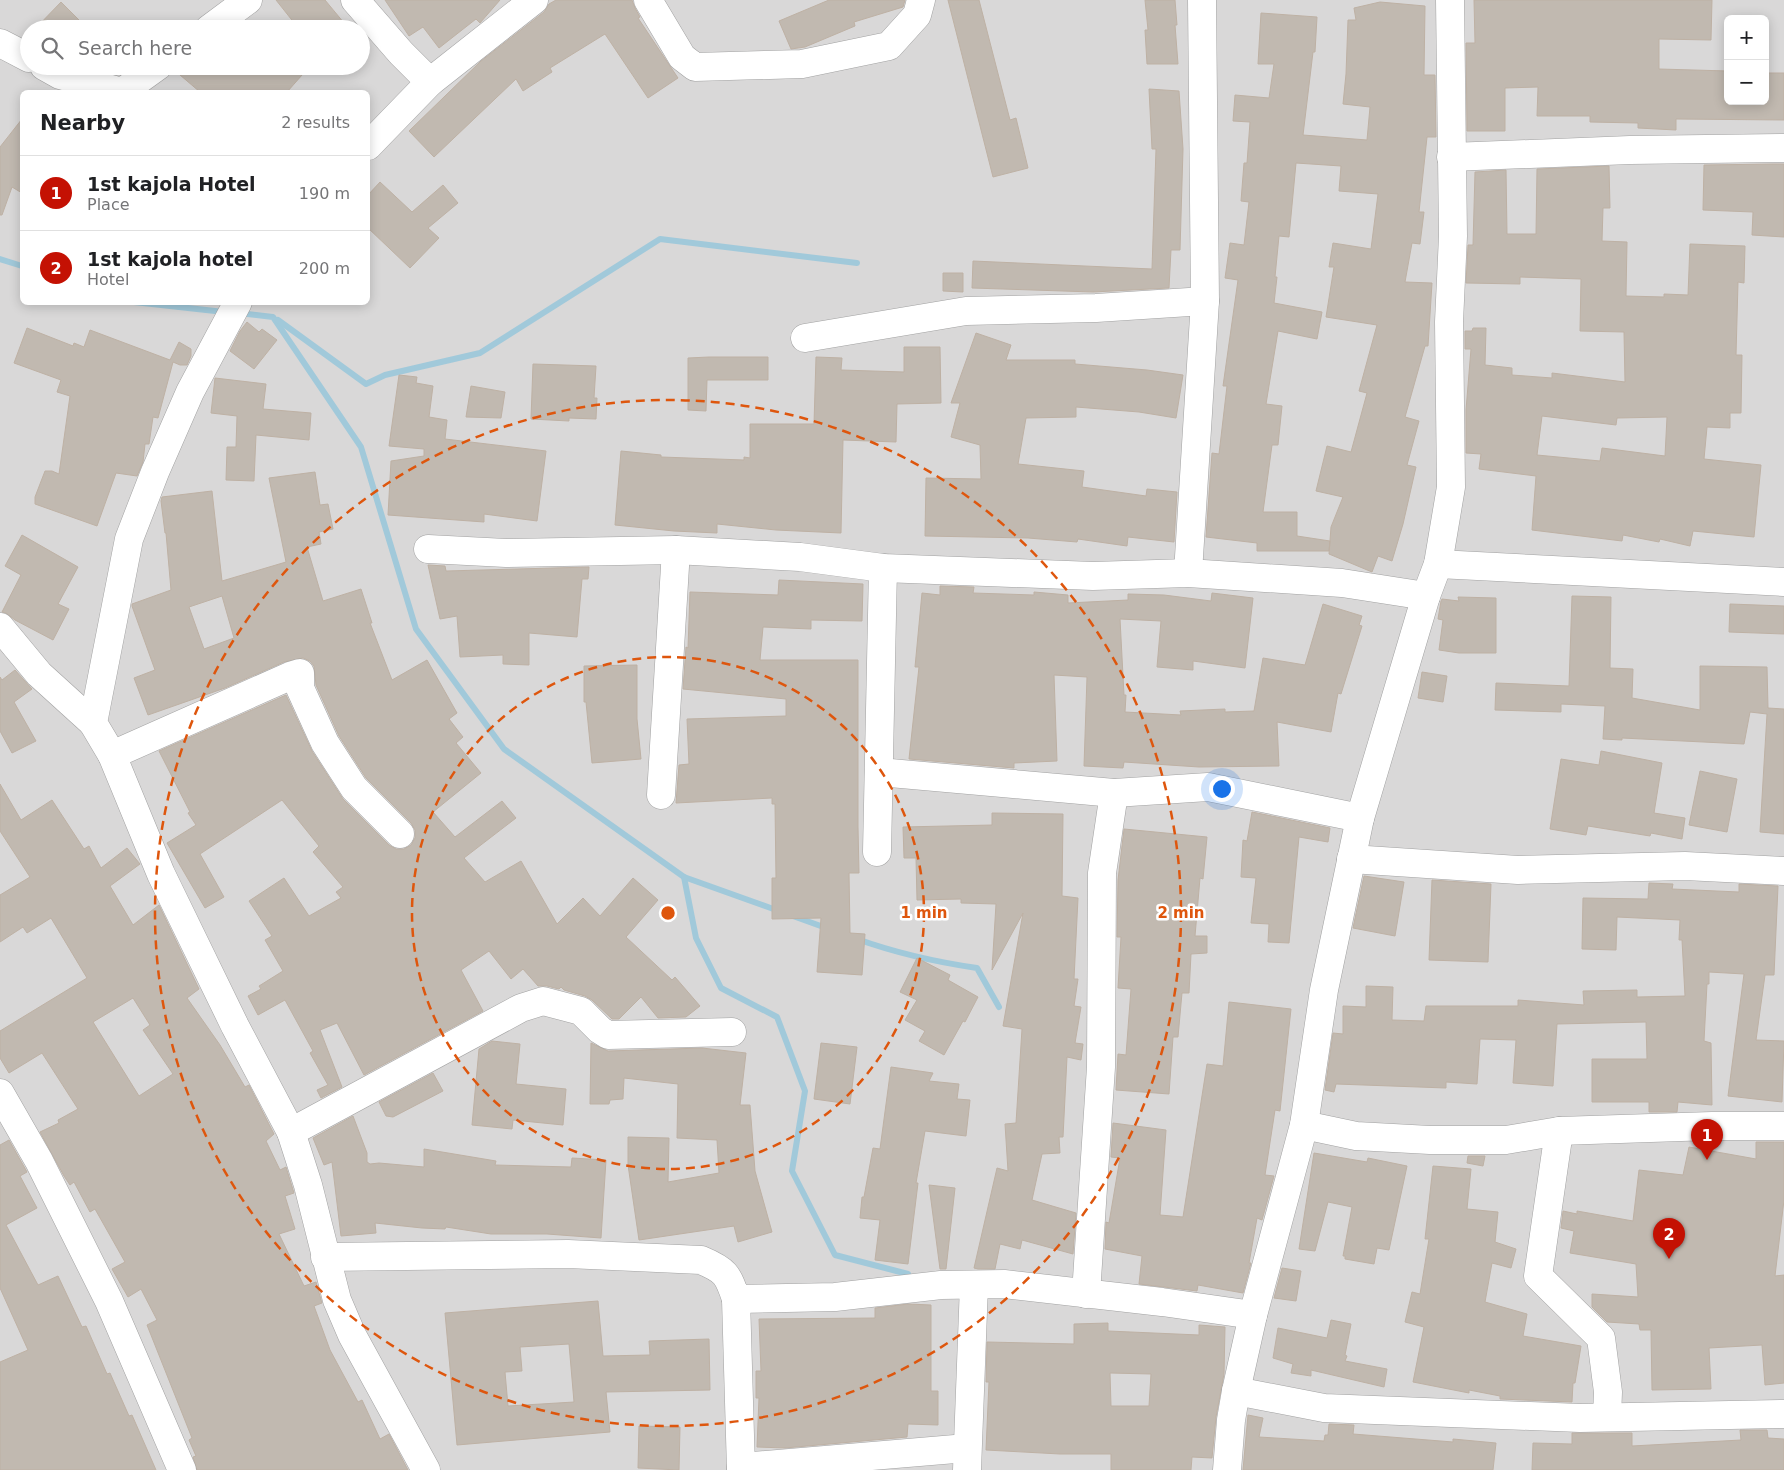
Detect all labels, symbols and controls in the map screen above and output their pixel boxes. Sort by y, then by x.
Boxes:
map controls [1724,15,1769,105]
button: + [1724,15,1769,60]
search box [20,20,370,75]
icon: search [38,34,66,62]
text: Search here [78,37,192,59]
button: − [1724,60,1769,105]
text: Nearby [40,111,125,135]
text: 2 results [281,113,350,132]
text: 1st kajola Hotel [87,173,256,195]
text: 1 [50,184,62,203]
text: 190 m [299,184,350,203]
text: Place [87,195,130,214]
text: 1st kajola hotel [87,248,253,270]
text: 2 [50,259,62,278]
text: 200 m [299,259,350,278]
text: Hotel [87,270,129,289]
your location [1209,776,1235,802]
centre of rings [659,904,677,922]
text: 1 min [900,904,948,922]
text: 2 min [1157,904,1205,922]
pin: 1 [1691,1119,1723,1160]
pin: 2 [1653,1218,1685,1259]

